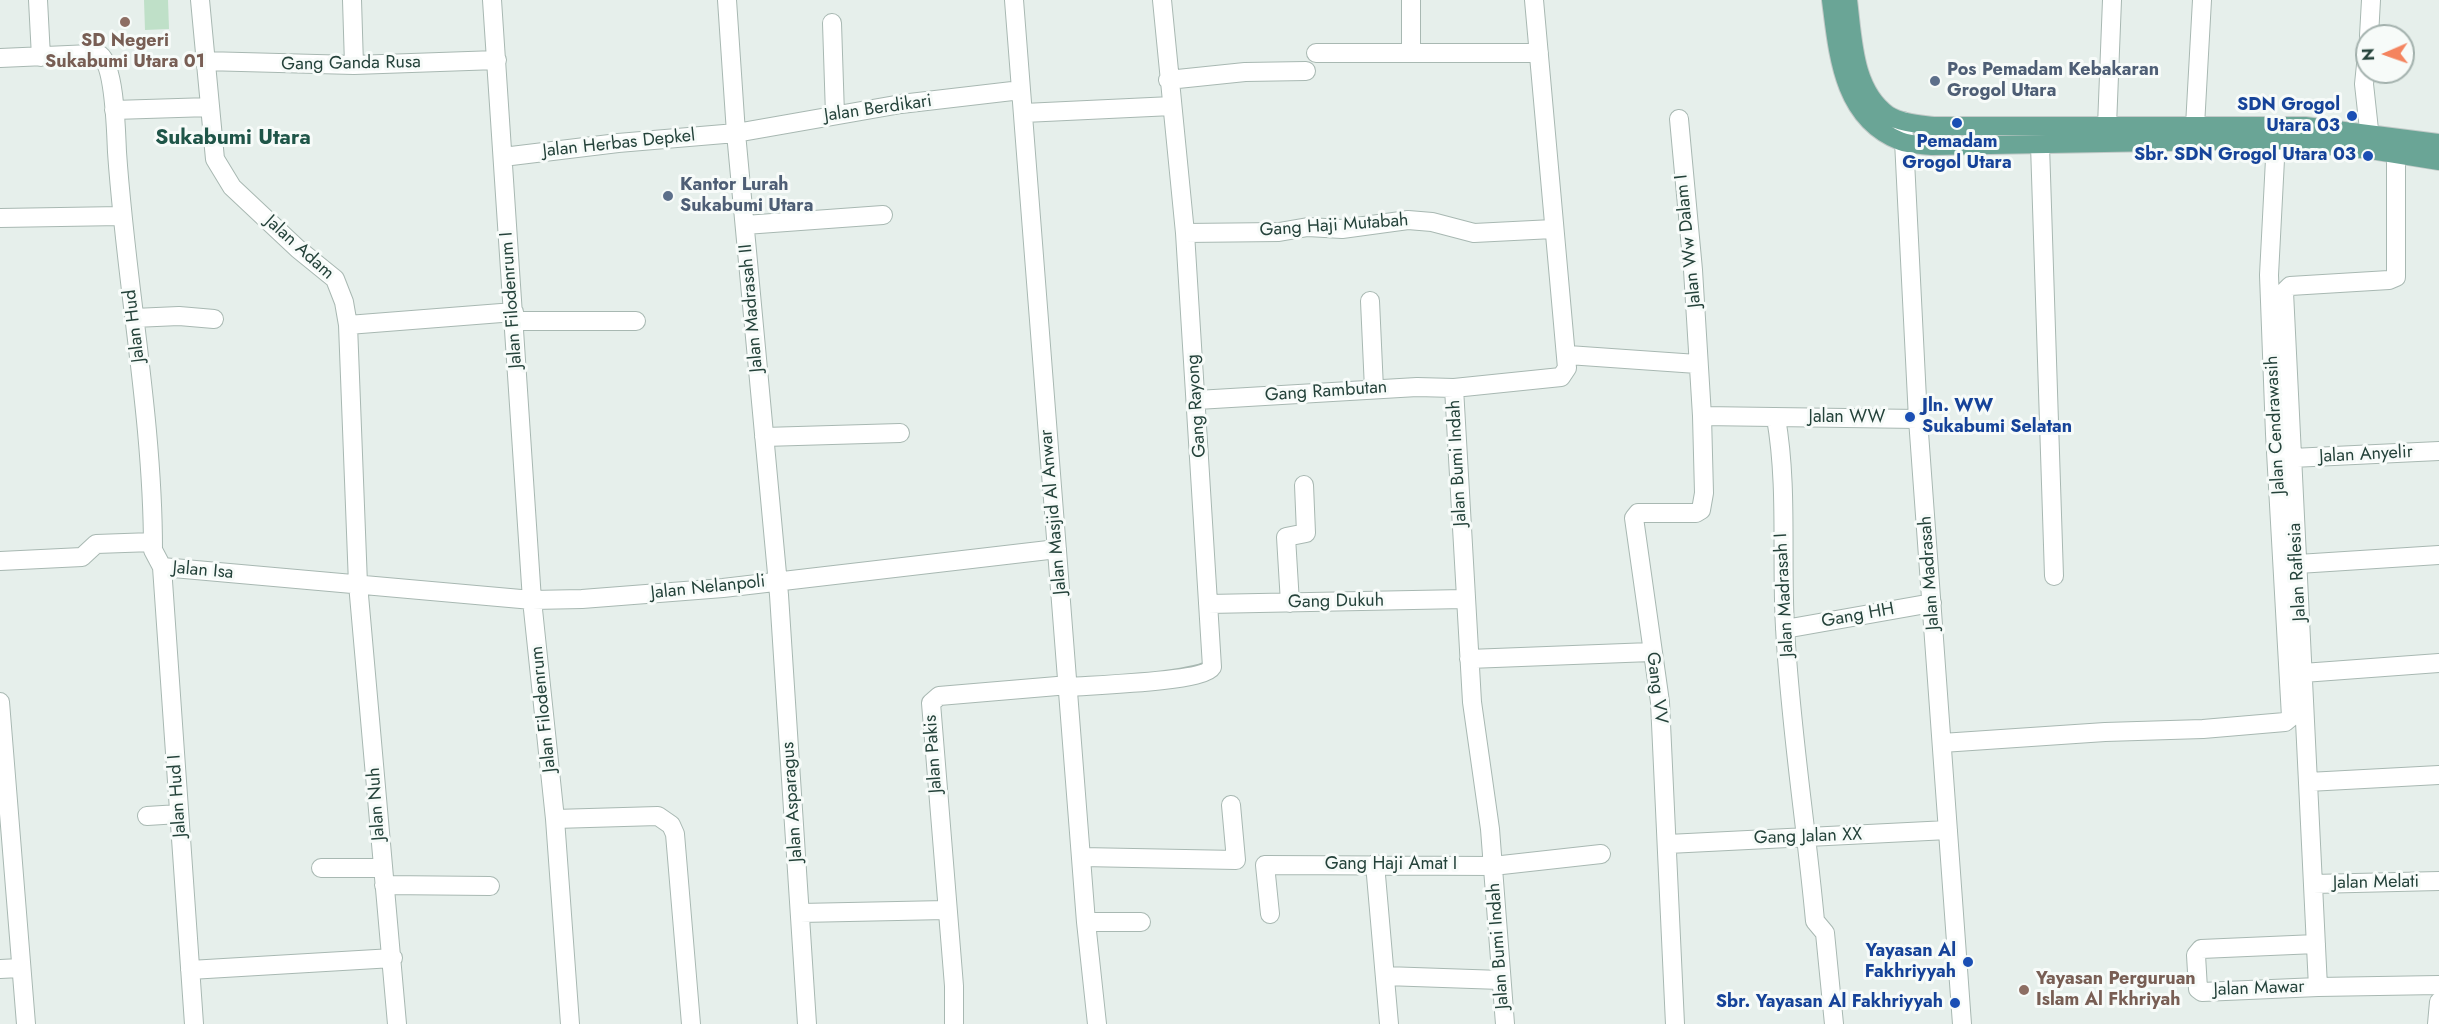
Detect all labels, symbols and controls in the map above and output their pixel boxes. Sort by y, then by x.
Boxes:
marker: SD Negeri Sukabumi Utara 01 [118,15,132,29]
north arrow [2355,24,2415,84]
place label: SD Negeri Sukabumi Utara 01 [45,31,205,74]
text: N [2357,48,2380,61]
street label: Gang Ganda Rusa [281,52,421,76]
place label: Pos Pemadam Kebakaran Grogol Utara [1947,60,2159,103]
marker: Pos Pemadam Kebakaran Grogol Utara [1928,74,1942,88]
street label: Jalan Berdikari [823,91,933,127]
place label: SDN Grogol Utara 03 [2237,95,2340,138]
marker: SDN Grogol Utara 03 [2345,109,2359,123]
marker: Pemadam Grogol Utara [1950,116,1964,130]
street label: Jalan Herbas Depkel [542,125,696,163]
district label: Sukabumi Utara [155,126,311,152]
place label: Pemadam Grogol Utara [1902,132,2012,174]
place label: Sbr. SDN Grogol Utara 03 [2134,145,2356,167]
marker: Sbr. SDN Grogol Utara 03 [2361,149,2375,163]
street label: Jalan Ww Dalam I [1671,173,1707,309]
place label: Kantor Lurah Sukabumi Utara [680,175,813,218]
marker: Kantor Lurah Sukabumi Utara [661,189,675,203]
street label: Gang Haji Mutabah [1259,210,1409,242]
street label: Jalan Adam [260,211,338,285]
street label: Jalan Filodenrum I [496,231,528,369]
street label: Jalan Madrasah II [736,243,768,373]
street label: Jalan Hud [120,288,150,364]
street label: Gang Rayong [1183,354,1211,458]
street label: Jalan Cendrawasih [2262,355,2290,495]
street label: Gang Rambutan [1264,377,1388,407]
place label: Jln. WW Sukabumi Selatan [1922,396,2072,438]
street label: Jalan Bumi Indah [1444,399,1472,527]
street label: Jalan WW [1809,407,1885,429]
marker: Jln. WW Sukabumi Selatan [1903,410,1917,424]
street label: Jalan Masjid Al Anwar [1036,429,1072,595]
street label: Jalan Anyelir [2319,442,2413,468]
street label: Jalan Madrasah [1915,515,1945,631]
street label: Jalan Raflesia [2285,522,2311,622]
street label: Jalan Madrasah I [1771,532,1799,658]
street label: Jalan Isa [172,558,234,584]
street label: Jalan Nelanpoli [650,571,766,605]
street label: Gang Dukuh [1288,590,1384,614]
street label: Gang HH [1820,599,1896,633]
street label: Jalan Filodenrum [527,645,561,773]
street label: Gang VV [1641,651,1671,725]
street label: Jalan Pakis [920,714,948,794]
street label: Jalan Asparagus [778,741,808,863]
street label: Jalan Hud I [164,754,192,838]
street label: Jalan Nuh [364,767,390,841]
street label: Gang Jalan XX [1753,824,1863,850]
street label: Gang Haji Amat I [1325,854,1457,876]
street label: Jalan Melati [2333,871,2419,895]
street label: Jalan Bumi Indah [1484,882,1514,1010]
place label: Yayasan Al Fakhriyyah [1865,941,1956,984]
marker: Yayasan Al Fakhriyyah [1961,955,1975,969]
place label: Yayasan Perguruan Islam Al Fkhriyah [2036,969,2196,1012]
street label: Jalan Mawar [2213,977,2305,1001]
marker: Yayasan Perguruan Islam Al Fkhriyah [2017,983,2031,997]
place label: Sbr. Yayasan Al Fakhriyyah [1716,992,1943,1014]
marker: Sbr. Yayasan Al Fakhriyyah [1948,996,1962,1010]

